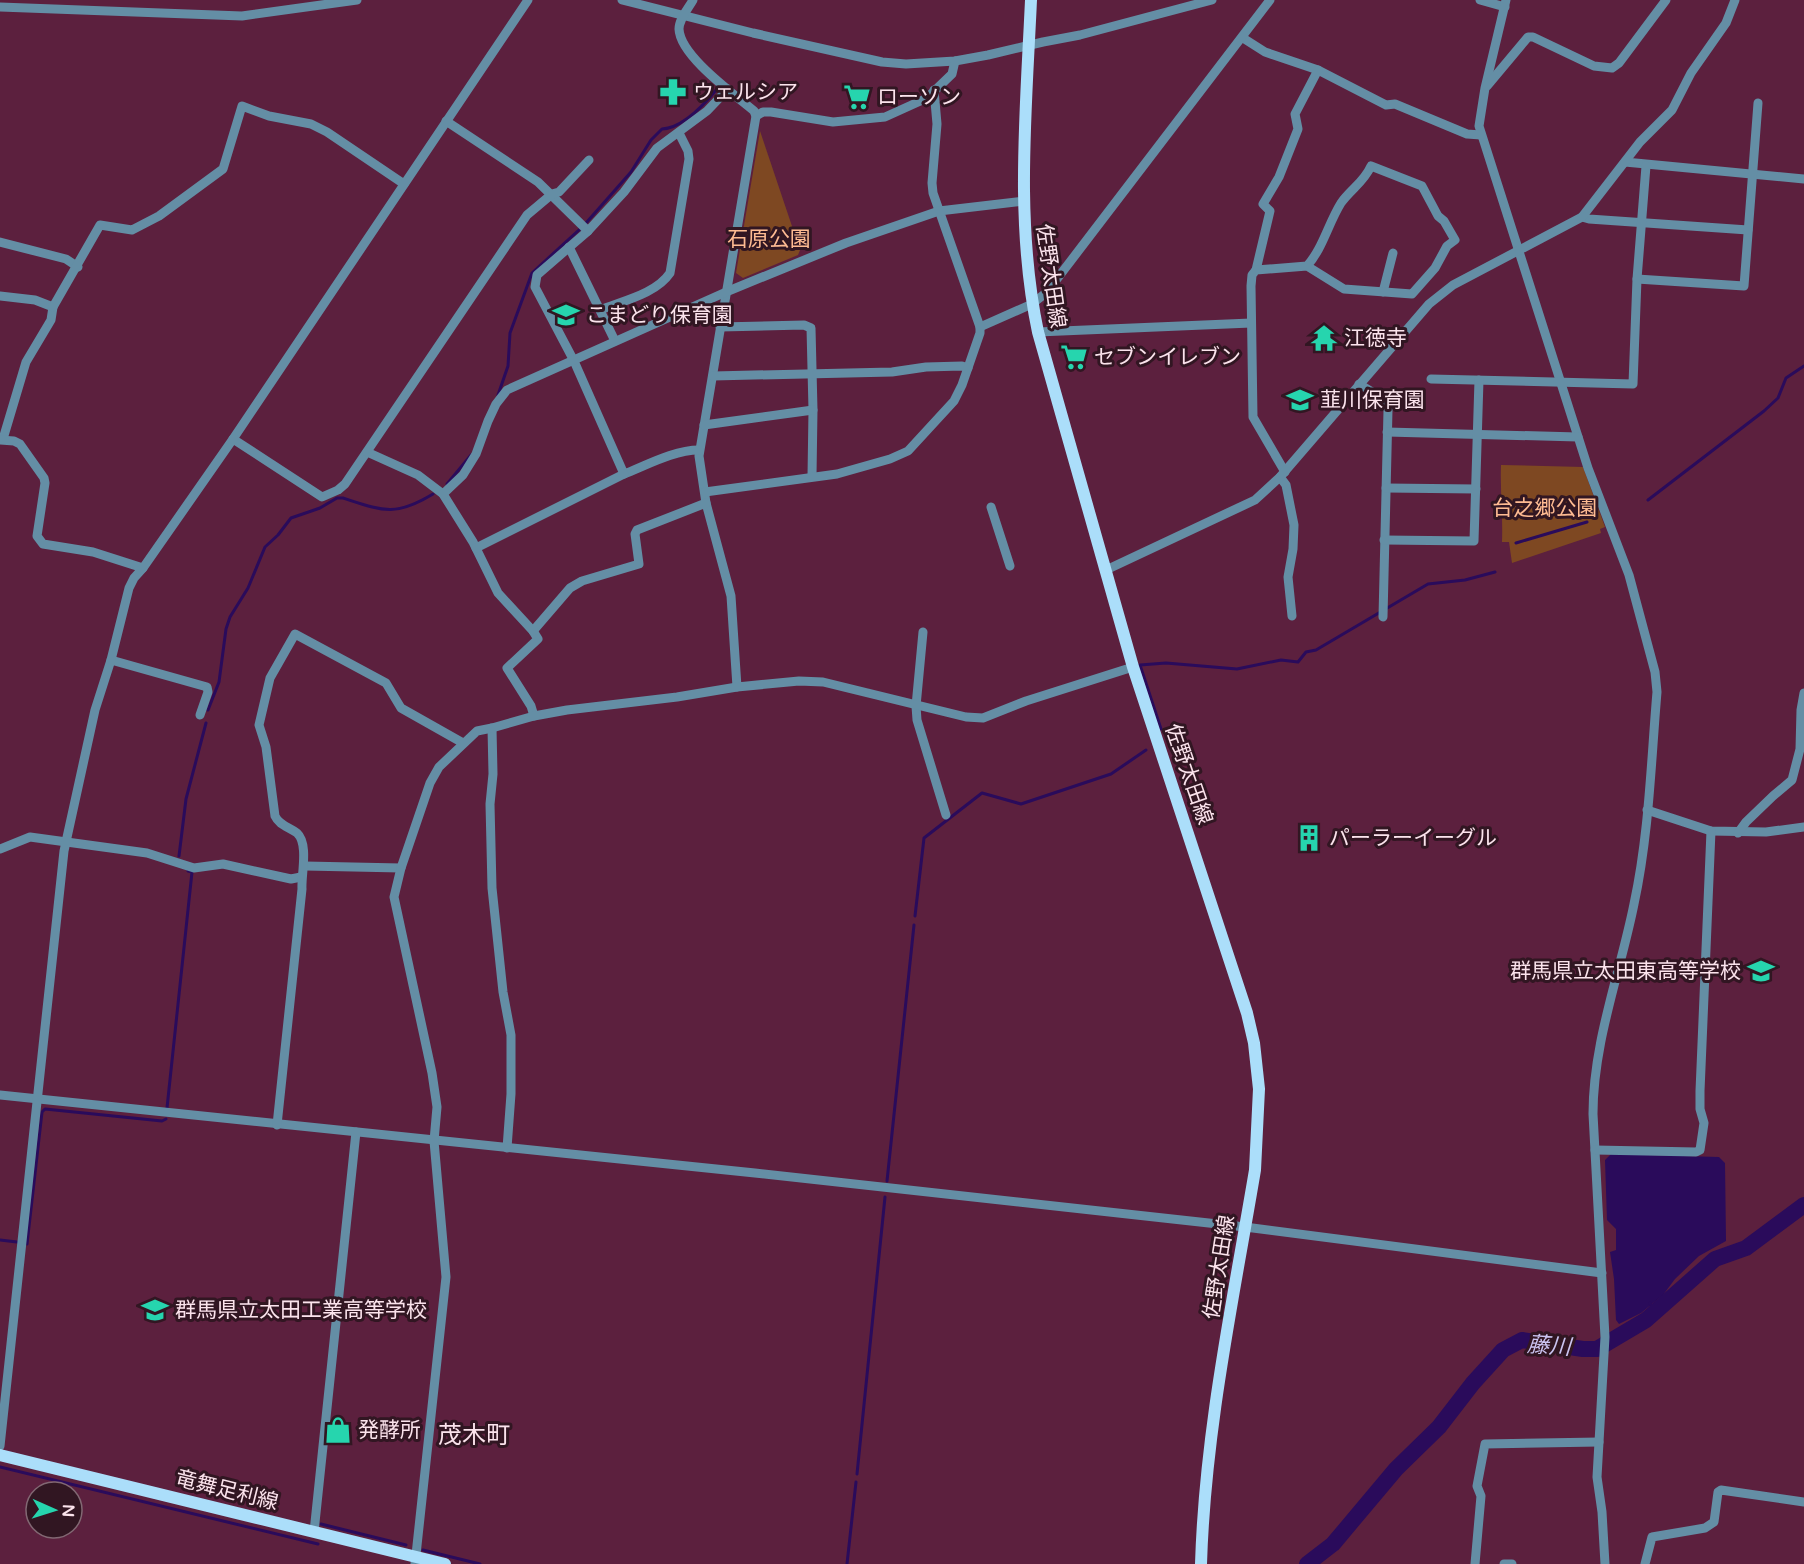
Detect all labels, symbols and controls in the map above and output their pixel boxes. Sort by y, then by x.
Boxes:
pharmacy icon: ウェルシア [658,77,688,107]
place label: ウェルシア [693,80,798,105]
supermarket icon: ローソン [842,82,872,112]
place label: ローソン [877,85,961,110]
street label: 佐野太田線 [1031,222,1070,330]
park label: 石原公園 [727,227,811,252]
school or university icon: こまどり保育園 [551,300,581,330]
place label: こまどり保育園 [586,303,733,328]
temple icon: 江徳寺 [1309,323,1339,353]
place label: 江徳寺 [1344,326,1407,351]
supermarket icon: セブンイレブン [1059,342,1089,372]
place label: セブンイレブン [1094,345,1241,370]
school or university icon: 韮川保育園 [1285,385,1315,415]
place label: 韮川保育園 [1320,388,1425,413]
park label: 台之郷公園 [1493,496,1598,521]
street label: 佐野太田線 [1160,720,1217,828]
building icon: パーラーイーグル [1294,823,1324,853]
place label: パーラーイーグル [1329,826,1497,851]
school or university icon: 群馬県立太田東高等学校 [1746,956,1776,986]
place label: 群馬県立太田東高等学校 [1510,959,1741,984]
street label: 佐野太田線 [1199,1213,1240,1321]
school or university icon: 群馬県立太田工業高等学校 [140,1295,170,1325]
place label: 群馬県立太田工業高等学校 [175,1298,427,1323]
water label: 藤川 [1526,1331,1574,1361]
shop icon: 発酵所 [323,1415,353,1445]
place label: 発酵所 [358,1418,421,1443]
district label: 茂木町 [438,1421,510,1450]
street label: 竜舞足利線 [173,1466,281,1515]
north arrow [24,1480,84,1540]
text: N [58,1504,78,1518]

